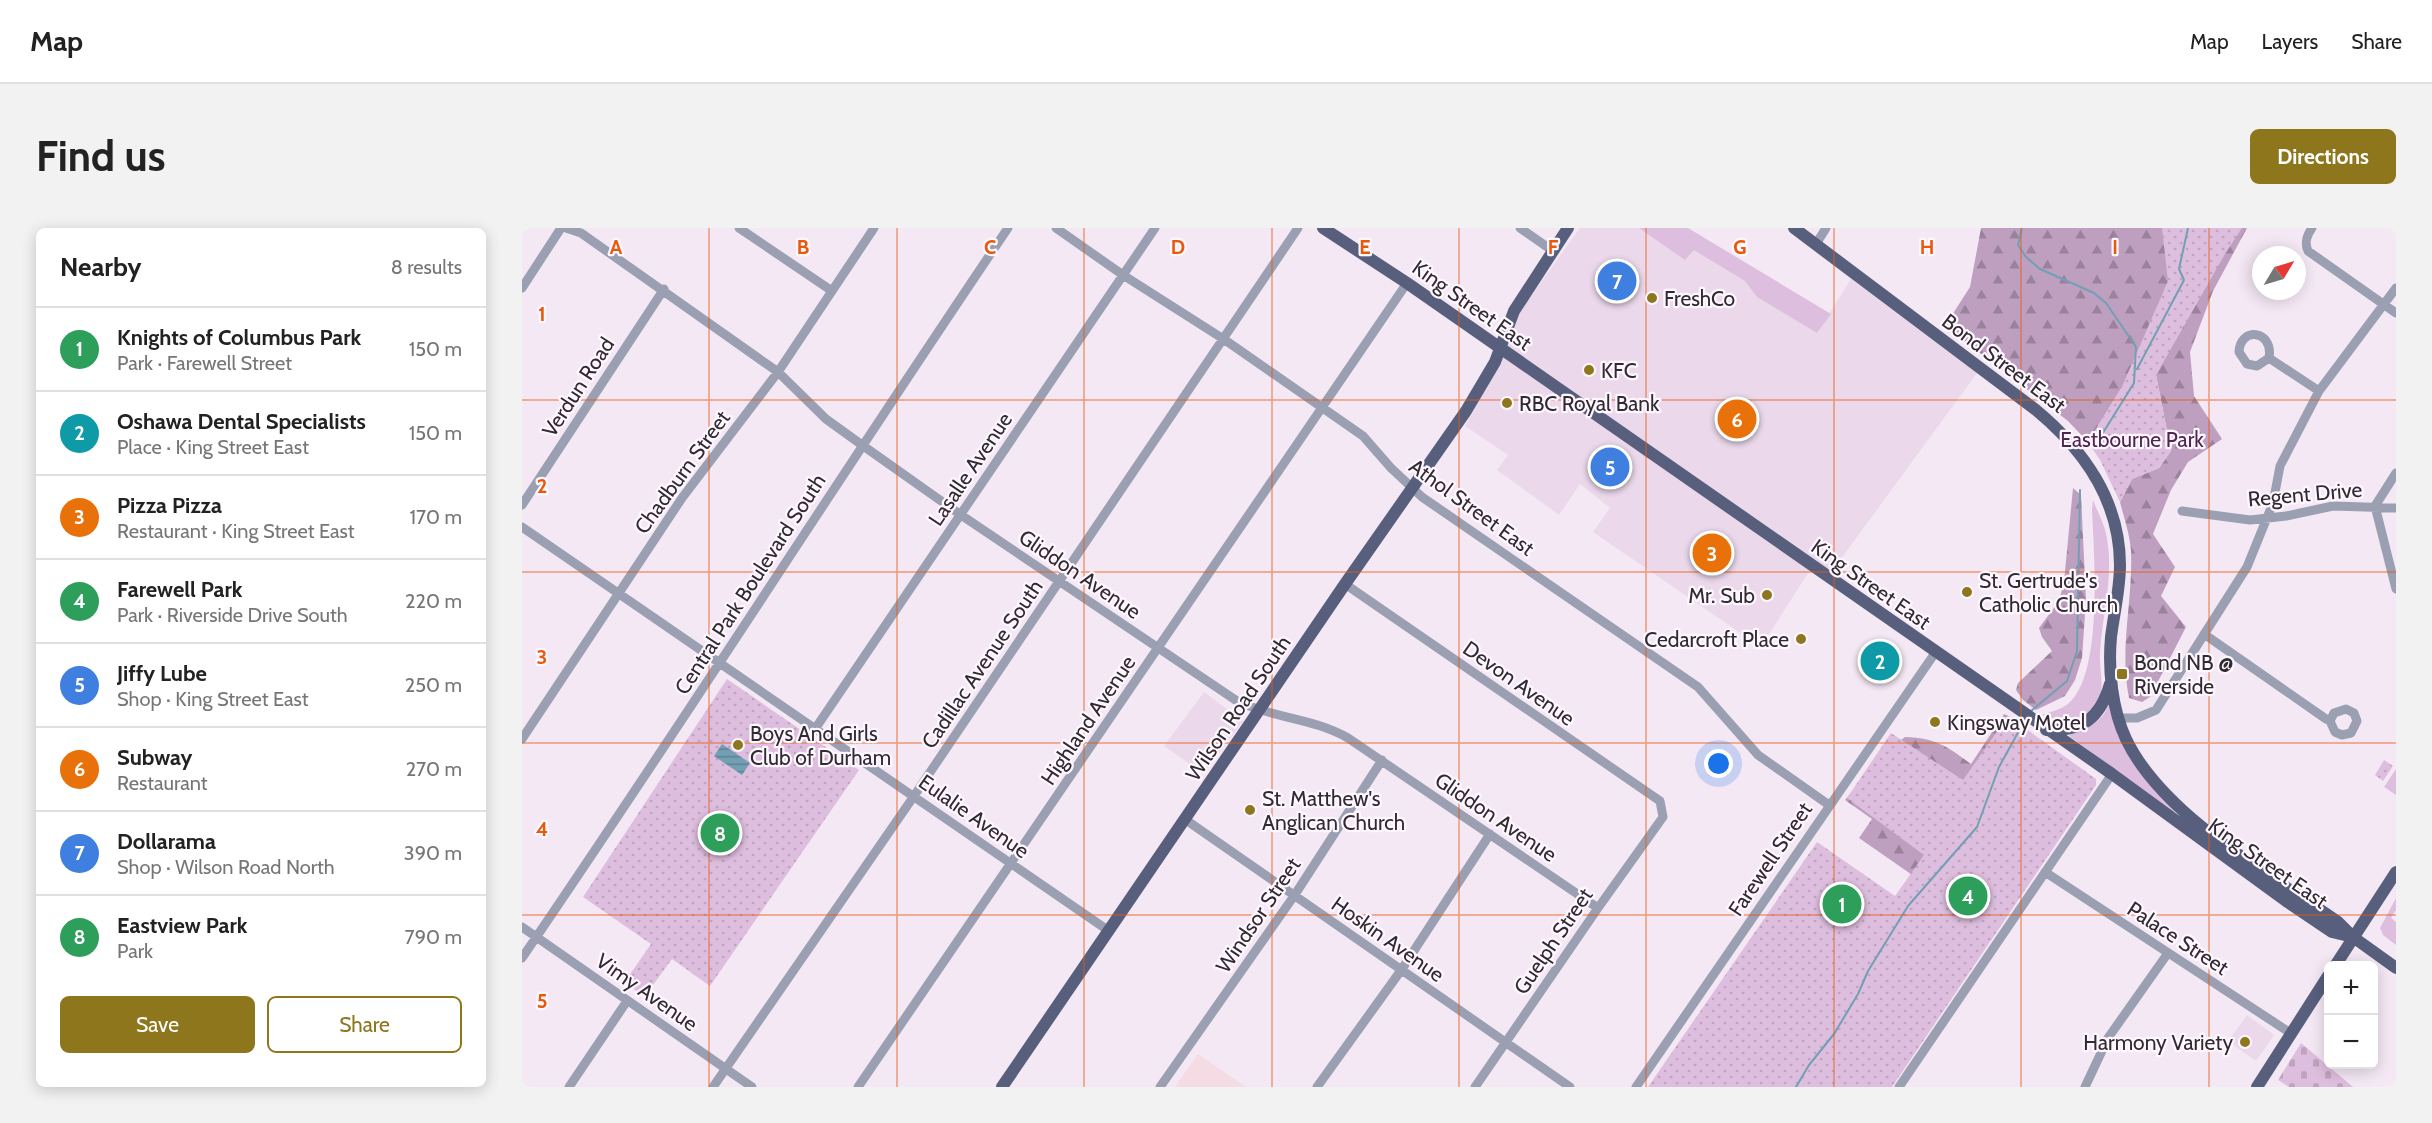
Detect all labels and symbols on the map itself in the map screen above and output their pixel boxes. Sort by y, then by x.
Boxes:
text: A [610,235,623,259]
text: B [797,235,809,259]
text: C [984,235,996,259]
text: D [1171,235,1185,259]
text: E [1359,235,1371,259]
text: F [1548,235,1559,259]
text: G [1733,235,1747,259]
text: H [1920,235,1934,259]
text: I [2112,235,2118,259]
north arrow [2252,246,2306,300]
street label: King Street East [1408,255,1536,355]
pin: 7 [1598,259,1636,304]
place label: FreshCo [1664,286,1735,311]
marker: FreshCo [1645,291,1659,305]
text: 1 [538,302,546,326]
street label: Bond Street East [1937,308,2071,418]
street label: Verdun Road [537,333,619,441]
place label: KFC [1601,358,1637,383]
marker: KFC [1582,363,1596,377]
place label: RBC Royal Bank [1519,391,1660,416]
marker: RBC Royal Bank [1500,396,1514,410]
pin: 6 [1718,396,1756,441]
street label: Chadburn Street [629,406,735,538]
street label: Lasalle Avenue [923,407,1017,530]
park label: Eastbourne Park [2060,427,2204,452]
pin: 5 [1590,444,1630,490]
street label: Athol Street East [1405,453,1539,561]
street label: Central Park Boulevard South [669,469,831,699]
text: 2 [537,474,547,498]
street label: Regent Drive [2247,477,2363,511]
street label: Gliddon Avenue [1014,524,1146,624]
pin: 3 [1692,530,1732,576]
street label: King Street East [1807,534,1935,634]
place label: St. Gertrude's Catholic Church [1979,568,2118,617]
street label: Cadillac Avenue South [916,575,1048,753]
place label: Mr. Sub [1688,583,1755,608]
marker: St. Gertrude's Catholic Church [1960,585,1974,599]
marker: Mr. Sub [1760,588,1774,602]
place label: Cedarcroft Place [1644,627,1789,652]
street label: Wilson Road South [1180,631,1296,785]
marker: Cedarcroft Place [1794,632,1808,646]
street label: Devon Avenue [1458,635,1580,731]
pin: 2 [1860,638,1900,684]
text: 3 [537,645,547,669]
street label: Highland Avenue [1036,650,1141,789]
place label: Bond NB @ Riverside [2134,650,2234,699]
marker: Bond NB @ Riverside [2115,667,2129,681]
place label: Kingsway Motel [1947,710,2086,735]
marker: Kingsway Motel [1928,715,1942,729]
place label: Boys And Girls Club of Durham [750,721,891,770]
marker: Boys And Girls Club of Durham [731,738,745,752]
your location [1704,749,1733,778]
street label: Gliddon Avenue [1430,767,1562,867]
street label: Eulalie Avenue [914,769,1034,863]
place label: St. Matthew's Anglican Church [1262,786,1405,835]
street label: Farewell Street [1723,798,1817,920]
marker: St. Matthew's Anglican Church [1243,803,1257,817]
pin: 8 [700,810,740,856]
street label: King Street East [2204,813,2332,913]
text: 4 [536,817,548,841]
street label: Windsor Street [1210,853,1306,977]
pin: 4 [1948,874,1988,918]
pin: 1 [1822,882,1862,926]
street label: Guelph Street [1508,883,1598,999]
street label: Hoskin Avenue [1327,891,1449,987]
street label: Palace Street [2123,896,2233,980]
street label: Vimy Avenue [591,948,703,1036]
text: 5 [537,989,547,1013]
place label: Harmony Variety [2083,1030,2233,1055]
marker: Harmony Variety [2238,1035,2252,1049]

